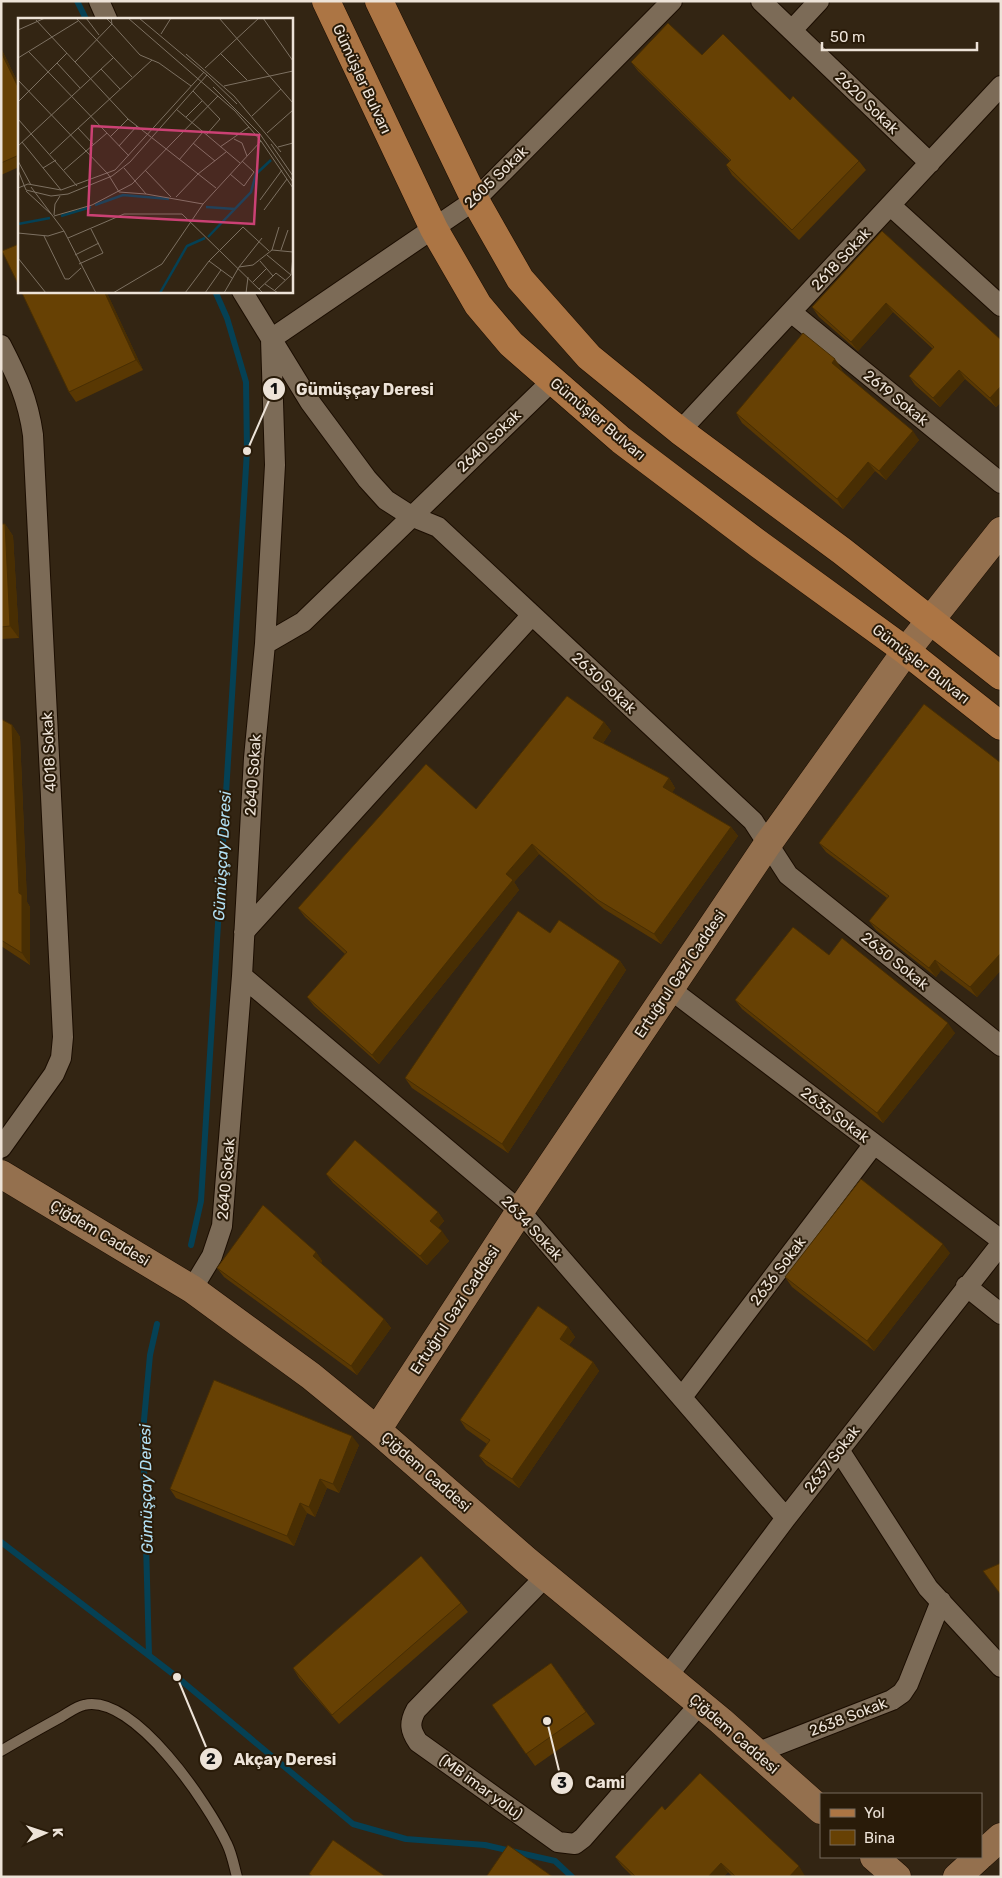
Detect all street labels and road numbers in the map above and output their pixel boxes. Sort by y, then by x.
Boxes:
street label: Gümüşler Bulvarı [329,21,395,137]
street label: 2620 Sokak [831,68,903,138]
street label: 2605 Sokak [460,142,532,212]
street label: 2618 Sokak [808,224,875,294]
street label: 2619 Sokak [860,366,932,430]
street label: Gümüşler Bulvarı [547,374,649,464]
street label: 2640 Sokak [453,406,525,476]
street label: Gümüşler Bulvarı [869,620,973,708]
street label: 2630 Sokak [568,649,640,718]
street label: 4018 Sokak [38,711,60,792]
street label: 2640 Sokak [241,733,265,816]
street label: Ertuğrul Gazi Caddesi [631,907,729,1041]
street label: 2630 Sokak [858,928,933,994]
street label: 2635 Sokak [797,1083,873,1147]
street label: 2640 Sokak [213,1137,239,1221]
street label: 2634 Sokak [498,1192,567,1264]
street label: Çiğdem Caddesi [47,1196,153,1270]
street label: 2636 Sokak [746,1233,810,1309]
street label: Ertuğrul Gazi Caddesi [407,1242,503,1378]
street label: 2637 Sokak [800,1422,864,1496]
street label: Çiğdem Caddesi [378,1428,474,1516]
street label: Çiğdem Caddesi [686,1690,782,1778]
street label: 2638 Sokak [807,1694,890,1740]
street label: (MB imar yolu) [436,1751,526,1823]

